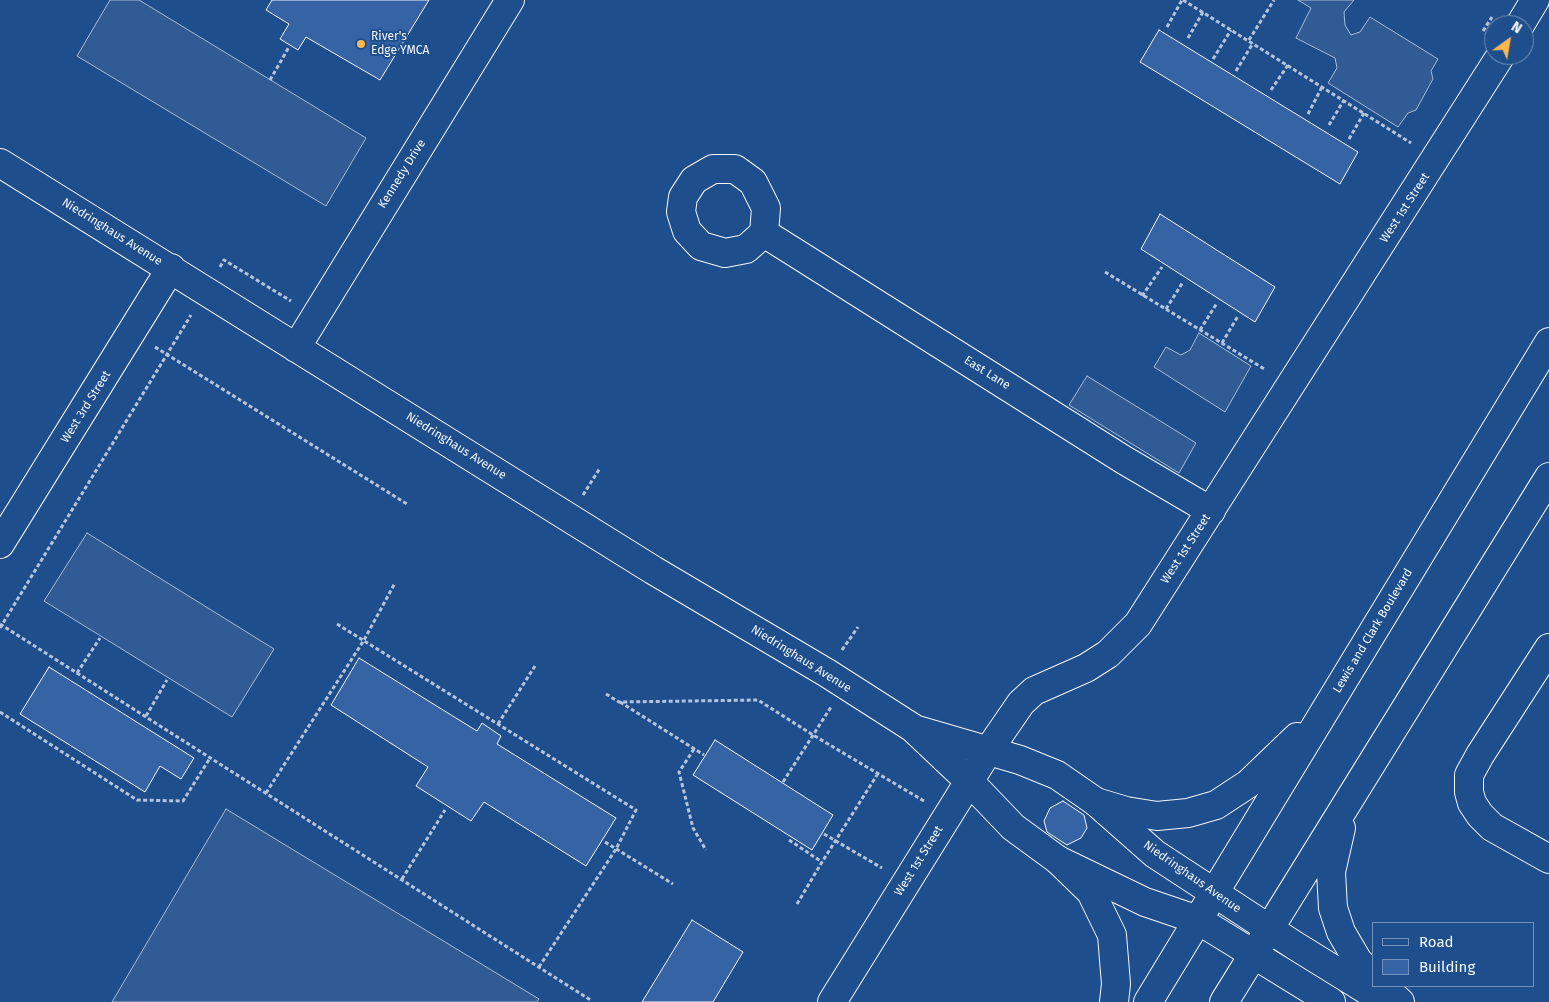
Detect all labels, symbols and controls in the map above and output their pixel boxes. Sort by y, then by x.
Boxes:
north arrow [1484,15,1534,65]
text: N [1508,18,1525,37]
place label: River's Edge YMCA [371,30,429,58]
marker: River's Edge YMCA [355,38,367,50]
street label: Kennedy Drive [375,137,429,211]
street label: West 1st Street [1377,170,1433,246]
street label: Niedringhaus Avenue [59,195,165,269]
street label: East Lane [961,353,1013,393]
street label: West 3rd Street [58,368,114,446]
street label: Niedringhaus Avenue [403,409,509,483]
street label: West 1st Street [1158,511,1214,587]
street label: Lewis and Clark Boulevard [1330,566,1416,696]
street label: Niedringhaus Avenue [748,622,854,696]
street label: West 1st Street [892,823,946,899]
street label: Niedringhaus Avenue [1140,838,1244,916]
legend [1372,922,1534,987]
text: Road [1419,933,1454,951]
text: Building [1419,958,1475,976]

